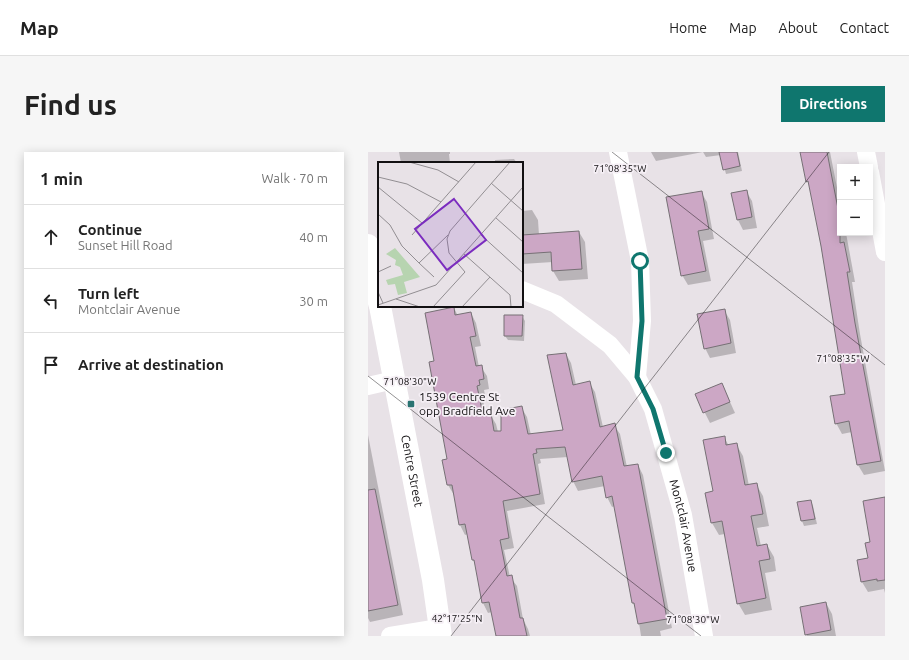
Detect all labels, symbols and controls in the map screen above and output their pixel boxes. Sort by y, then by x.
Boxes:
text: Map [20,17,59,39]
text: Home [669,20,707,36]
text: Map [729,20,757,36]
text: About [779,20,818,36]
text: Contact [840,20,889,36]
button: Directions [781,86,885,122]
text: Find us [24,89,117,120]
inset map [378,162,523,307]
text: 71°08'35"W [594,163,646,174]
map controls [837,164,873,236]
button: + [837,164,873,200]
text: 1 min [40,169,83,188]
text: Walk · 70 m [262,171,328,185]
button: − [837,200,873,236]
text: Continue [78,221,142,238]
icon: ahead [40,226,62,248]
text: 40 m [299,230,328,244]
text: Sunset Hill Road [78,238,173,252]
route start [631,252,649,270]
text: Turn left [78,285,139,302]
icon: left [40,290,62,312]
text: 30 m [299,294,328,308]
text: Montclair Avenue [78,302,180,316]
text: 71°08'35"W [817,353,869,364]
icon: arrive [40,354,62,376]
text: Arrive at destination [78,356,224,373]
text: 71°08'30"W [384,376,436,387]
place label: 1539 Centre St opp Bradfield Ave [419,390,515,417]
marker: 1539 Centre St opp Bradfield Ave [406,399,416,409]
street label: Centre Street [399,434,426,508]
route end [657,444,675,462]
street label: Montclair Avenue [667,478,700,573]
text: 42°17'25"N [432,613,482,624]
text: 71°08'30"W [667,614,719,625]

